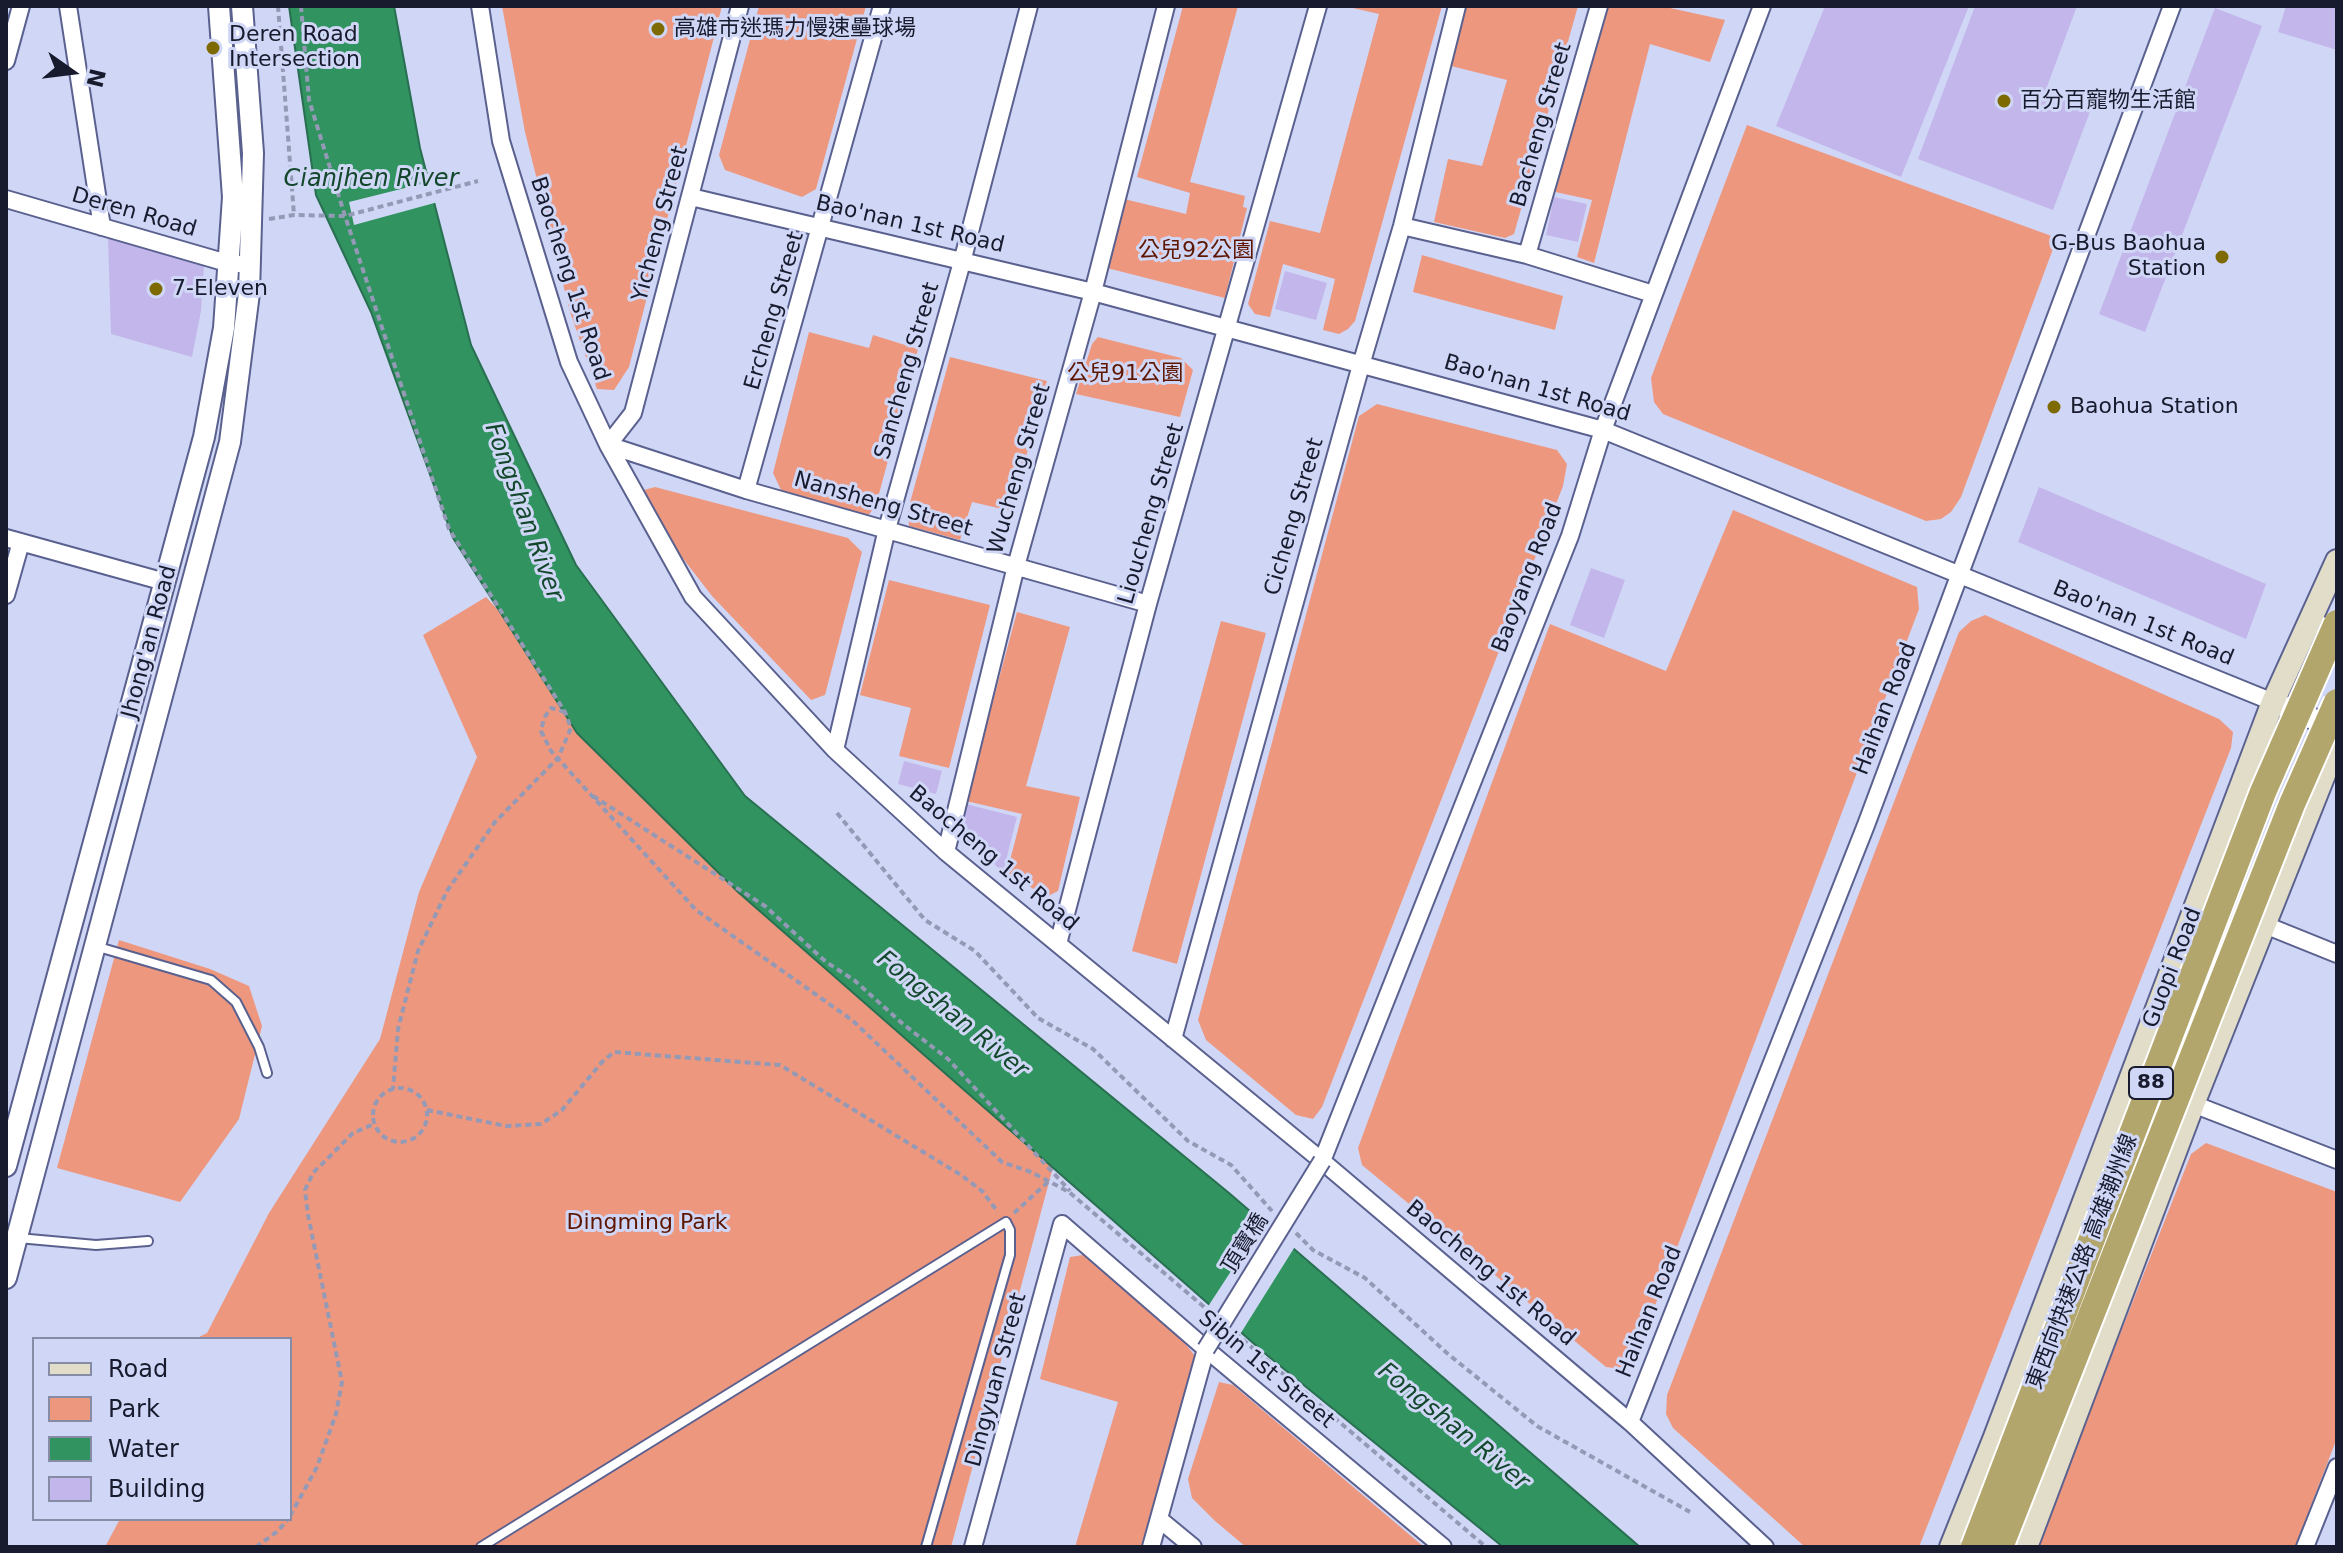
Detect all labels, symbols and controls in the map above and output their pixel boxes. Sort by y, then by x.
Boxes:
place label: 高雄市迷瑪力慢速壘球場 [674,16,916,42]
marker: 高雄市迷瑪力慢速壘球場 [649,20,667,38]
place label: Deren Road Intersection [229,22,360,74]
north arrow [32,32,112,112]
marker: Deren Road Intersection [204,39,222,57]
street label: Bacheng Street [1506,40,1578,210]
text: N [81,66,110,90]
place label: 百分百寵物生活館 [2020,88,2196,114]
marker: 百分百寵物生活館 [1995,92,2013,110]
street label: Yicheng Street [628,143,694,305]
water label: Cianjhen River [283,166,459,194]
street label: Baocheng 1st Road [524,174,614,384]
street label: Deren Road [68,183,200,243]
street label: Bao'nan 1st Road [813,190,1007,260]
street label: Ercheng Street [740,229,810,393]
place label: G-Bus Baohua Station [2051,231,2206,282]
park label: 公兒92公園 [1138,238,1254,264]
marker: G-Bus Baohua Station [2213,248,2231,266]
place label: 7-Eleven [172,276,268,302]
marker: 7-Eleven [147,280,165,298]
street label: Sancheng Street [870,280,946,462]
street label: Bao'nan 1st Road [1441,350,1633,428]
park label: 公兒91公園 [1067,361,1183,387]
street label: Wucheng Street [983,381,1057,557]
place label: Baohua Station [2070,394,2239,420]
marker: Baohua Station [2045,398,2063,416]
water label: Fongshan River [478,420,568,604]
street label: Lioucheng Street [1114,420,1190,608]
street label: Cicheng Street [1260,435,1330,599]
street label: Nansheng Street [791,467,975,543]
street label: Baoyang Road [1487,499,1569,657]
street label: Jhong'an Road [117,563,183,721]
street label: Bao'nan 1st Road [2049,576,2237,672]
street label: Haihan Road [1849,639,1923,779]
street label: Baocheng 1st Road [903,780,1083,938]
street label: Guopi Road [2138,904,2208,1032]
water label: Fongshan River [871,945,1033,1085]
road number: 88 [2129,1067,2173,1099]
street label: 東西向快速公路 高雄潮州線 [2022,1131,2144,1393]
street label: Baocheng 1st Road [1400,1195,1580,1353]
street label: 頂寶橋 [1217,1209,1275,1279]
park label: Dingming Park [567,1210,727,1236]
street label: Haihan Road [1612,1242,1688,1382]
street label: Dingyuan Street [961,1290,1033,1470]
street label: Sibin 1st Street [1193,1306,1339,1434]
legend [32,1337,292,1521]
text: Road [108,1355,168,1383]
water label: Fongshan River [1372,1357,1534,1497]
text: Park [108,1395,160,1423]
text: Water [108,1435,179,1463]
text: Building [108,1475,205,1503]

